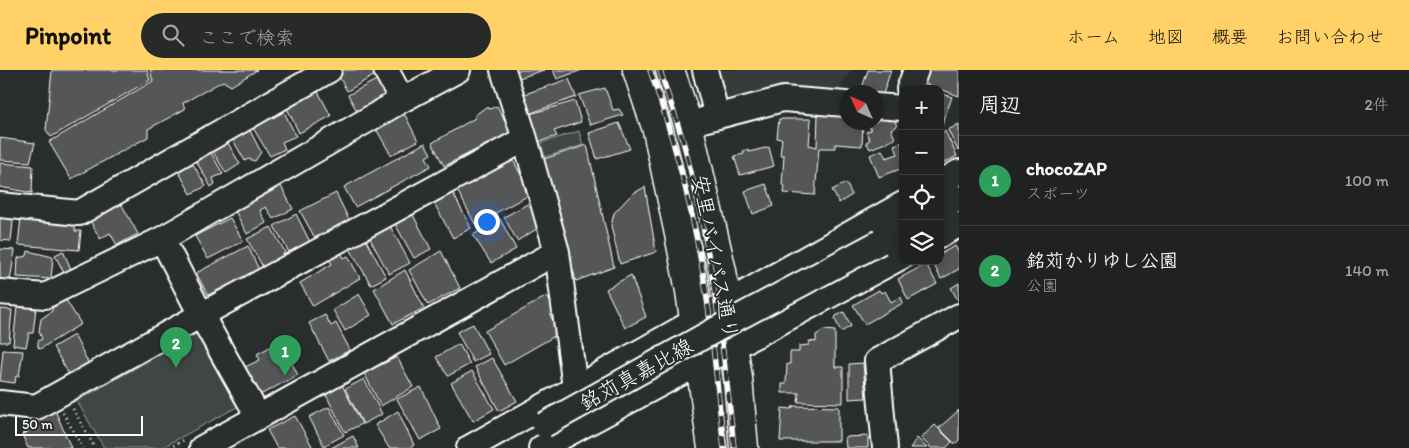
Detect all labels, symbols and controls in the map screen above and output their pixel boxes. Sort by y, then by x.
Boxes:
search box [141,13,491,58]
text: Pinpoint [25,21,111,50]
icon: search [159,21,187,49]
text: ここで検索 [199,26,294,49]
text: ホーム [1067,26,1120,48]
text: 地図 [1148,26,1184,48]
text: 概要 [1212,26,1248,48]
text: お問い合わせ [1276,26,1384,48]
north arrow [839,85,884,130]
map controls [899,85,944,265]
button: + [899,85,944,130]
text: 周辺 [979,92,1021,117]
text: 2件 [1365,95,1389,114]
button: − [899,130,944,175]
text: chocoZAP [1026,157,1107,180]
text: 1 [991,171,999,190]
text: 100 m [1345,171,1389,190]
street label: 安里バイパス通り [688,172,744,342]
button: locate [899,175,944,220]
text: スポーツ [1026,184,1090,203]
your location [474,209,500,235]
button: layers [899,220,944,265]
text: 銘苅かりゆし公園 [1026,249,1178,272]
text: 2 [991,261,999,280]
text: 140 m [1345,261,1389,280]
text: 公園 [1026,276,1058,295]
pin: 2 [160,327,192,368]
street label: 銘苅真嘉比線 [575,333,697,415]
pin: 1 [269,335,301,376]
scale bar [15,413,142,436]
text: 50 m [22,416,53,433]

